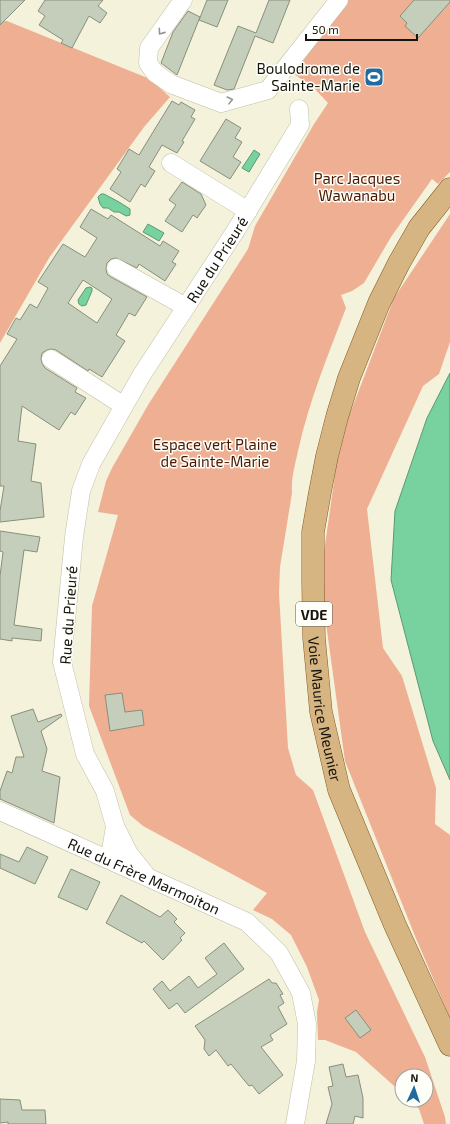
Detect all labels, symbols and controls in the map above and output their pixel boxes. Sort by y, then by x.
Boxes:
scale bar [306,16,417,42]
text: 50 m [312,22,339,36]
one-way arrow [158,28,166,35]
place label: Boulodrome de Sainte-Marie [257,59,360,94]
sports icon: Boulodrome de Sainte-Marie [363,66,385,88]
one-way arrow [227,96,234,105]
park label: Parc Jacques Wawanabu [314,169,400,204]
street label: Rue du Prieuré [182,213,251,306]
park label: Espace vert Plaine de Sainte-Marie [153,435,277,470]
street label: Rue du Prieuré [56,565,80,665]
road number: VDE [296,602,332,626]
street label: Voie Maurice Meunier [305,636,346,783]
street label: Rue du Frère Marmoiton [65,834,223,918]
north arrow [394,1068,434,1108]
text: N [410,1071,419,1084]

